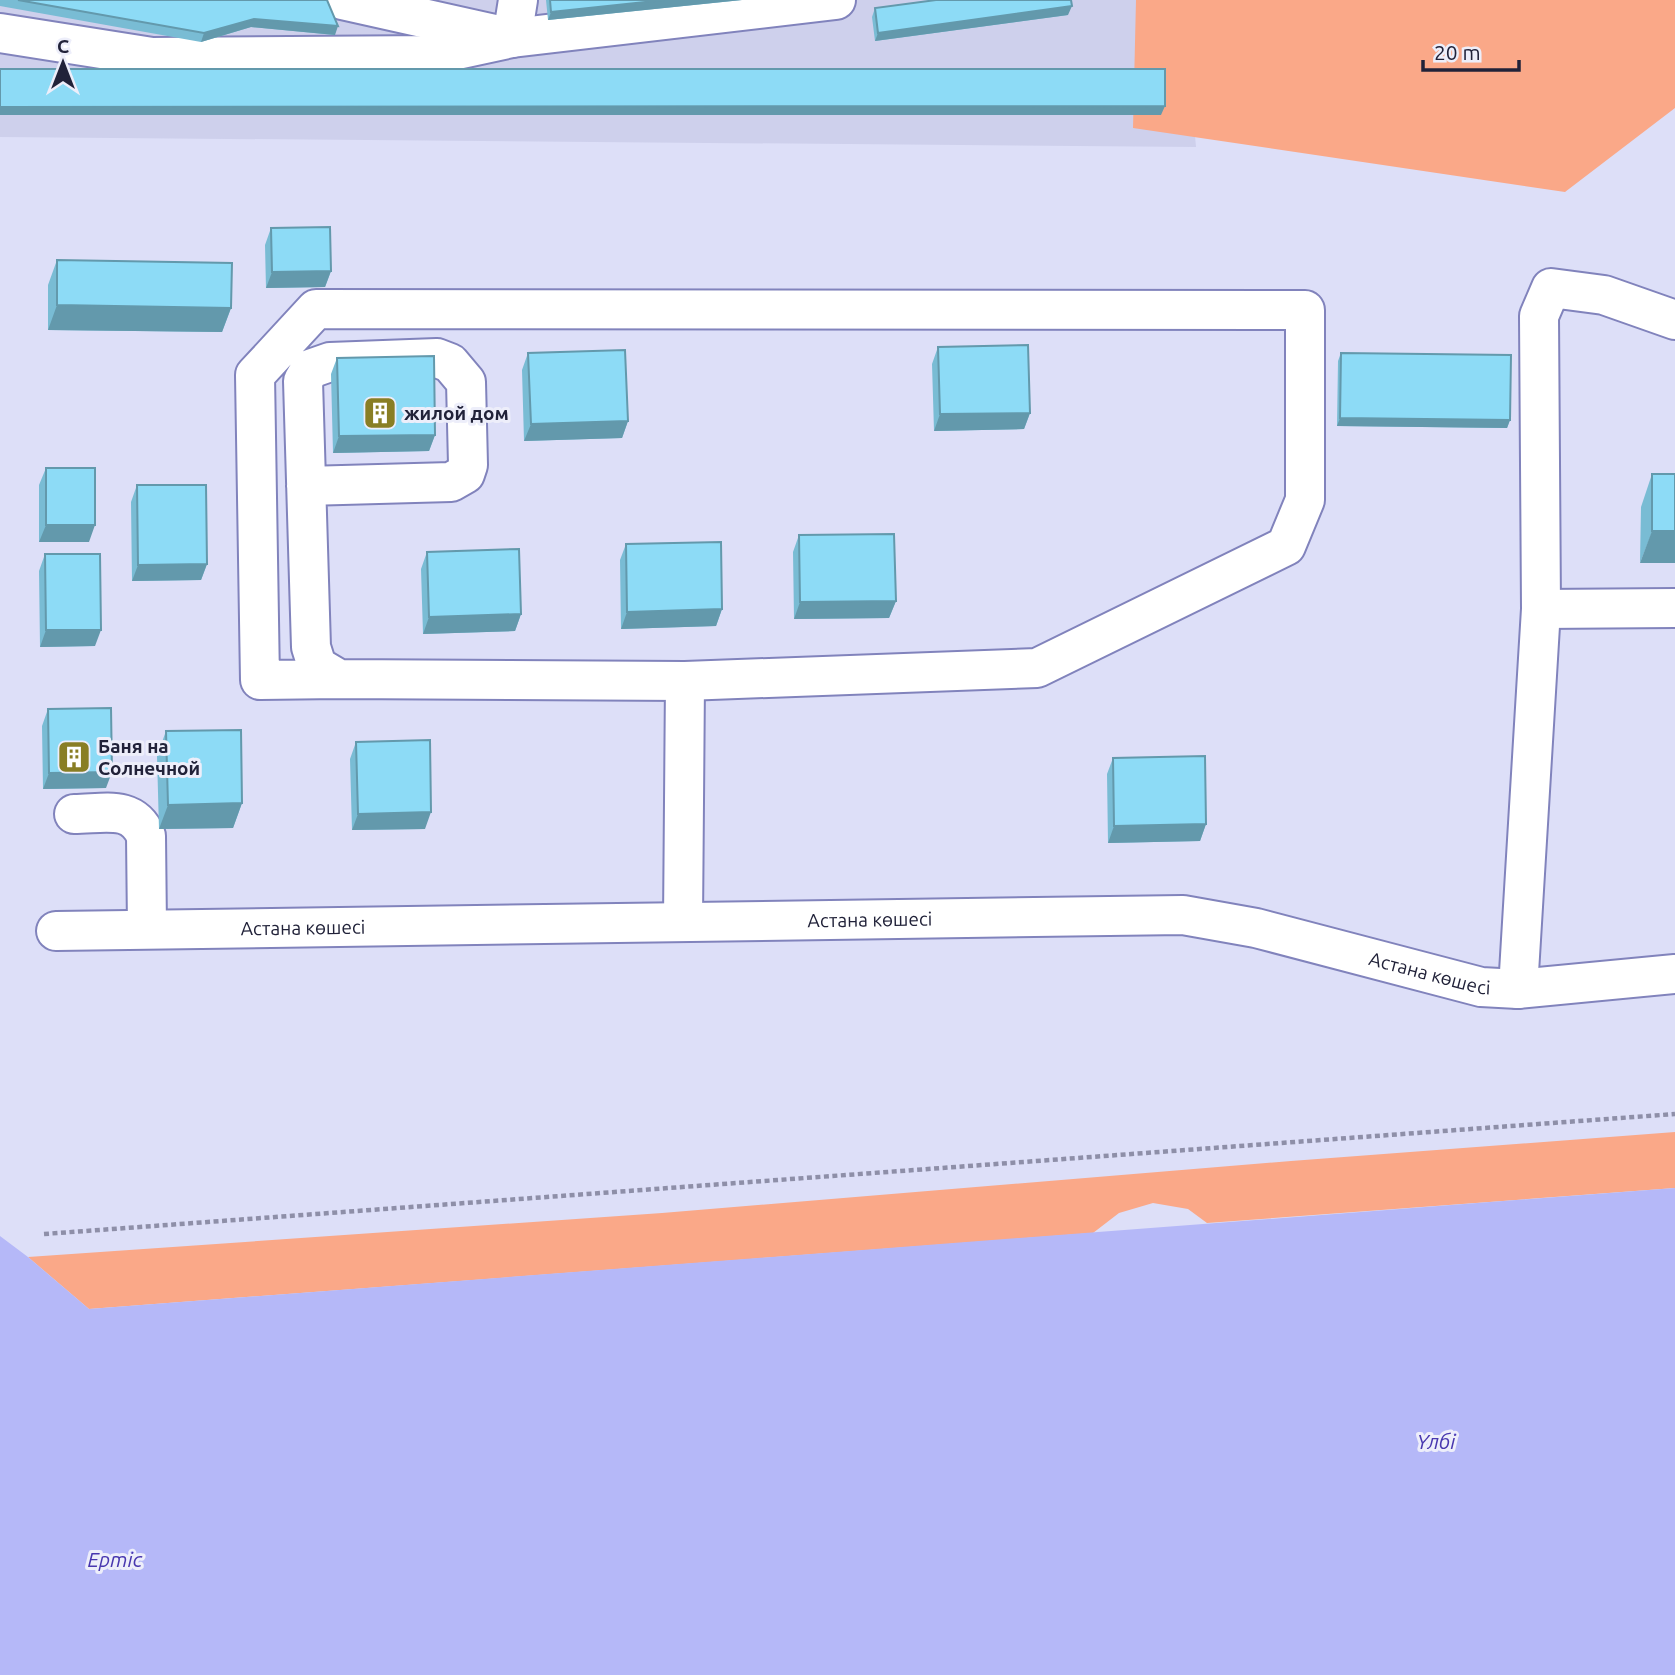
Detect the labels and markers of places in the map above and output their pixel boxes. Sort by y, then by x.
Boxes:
building icon: жилой дом [361,394,399,432]
place label: жилой дом [404,402,509,424]
place label: Баня на Солнечной [98,735,200,779]
building icon: Баня на Солнечной [55,738,93,776]

